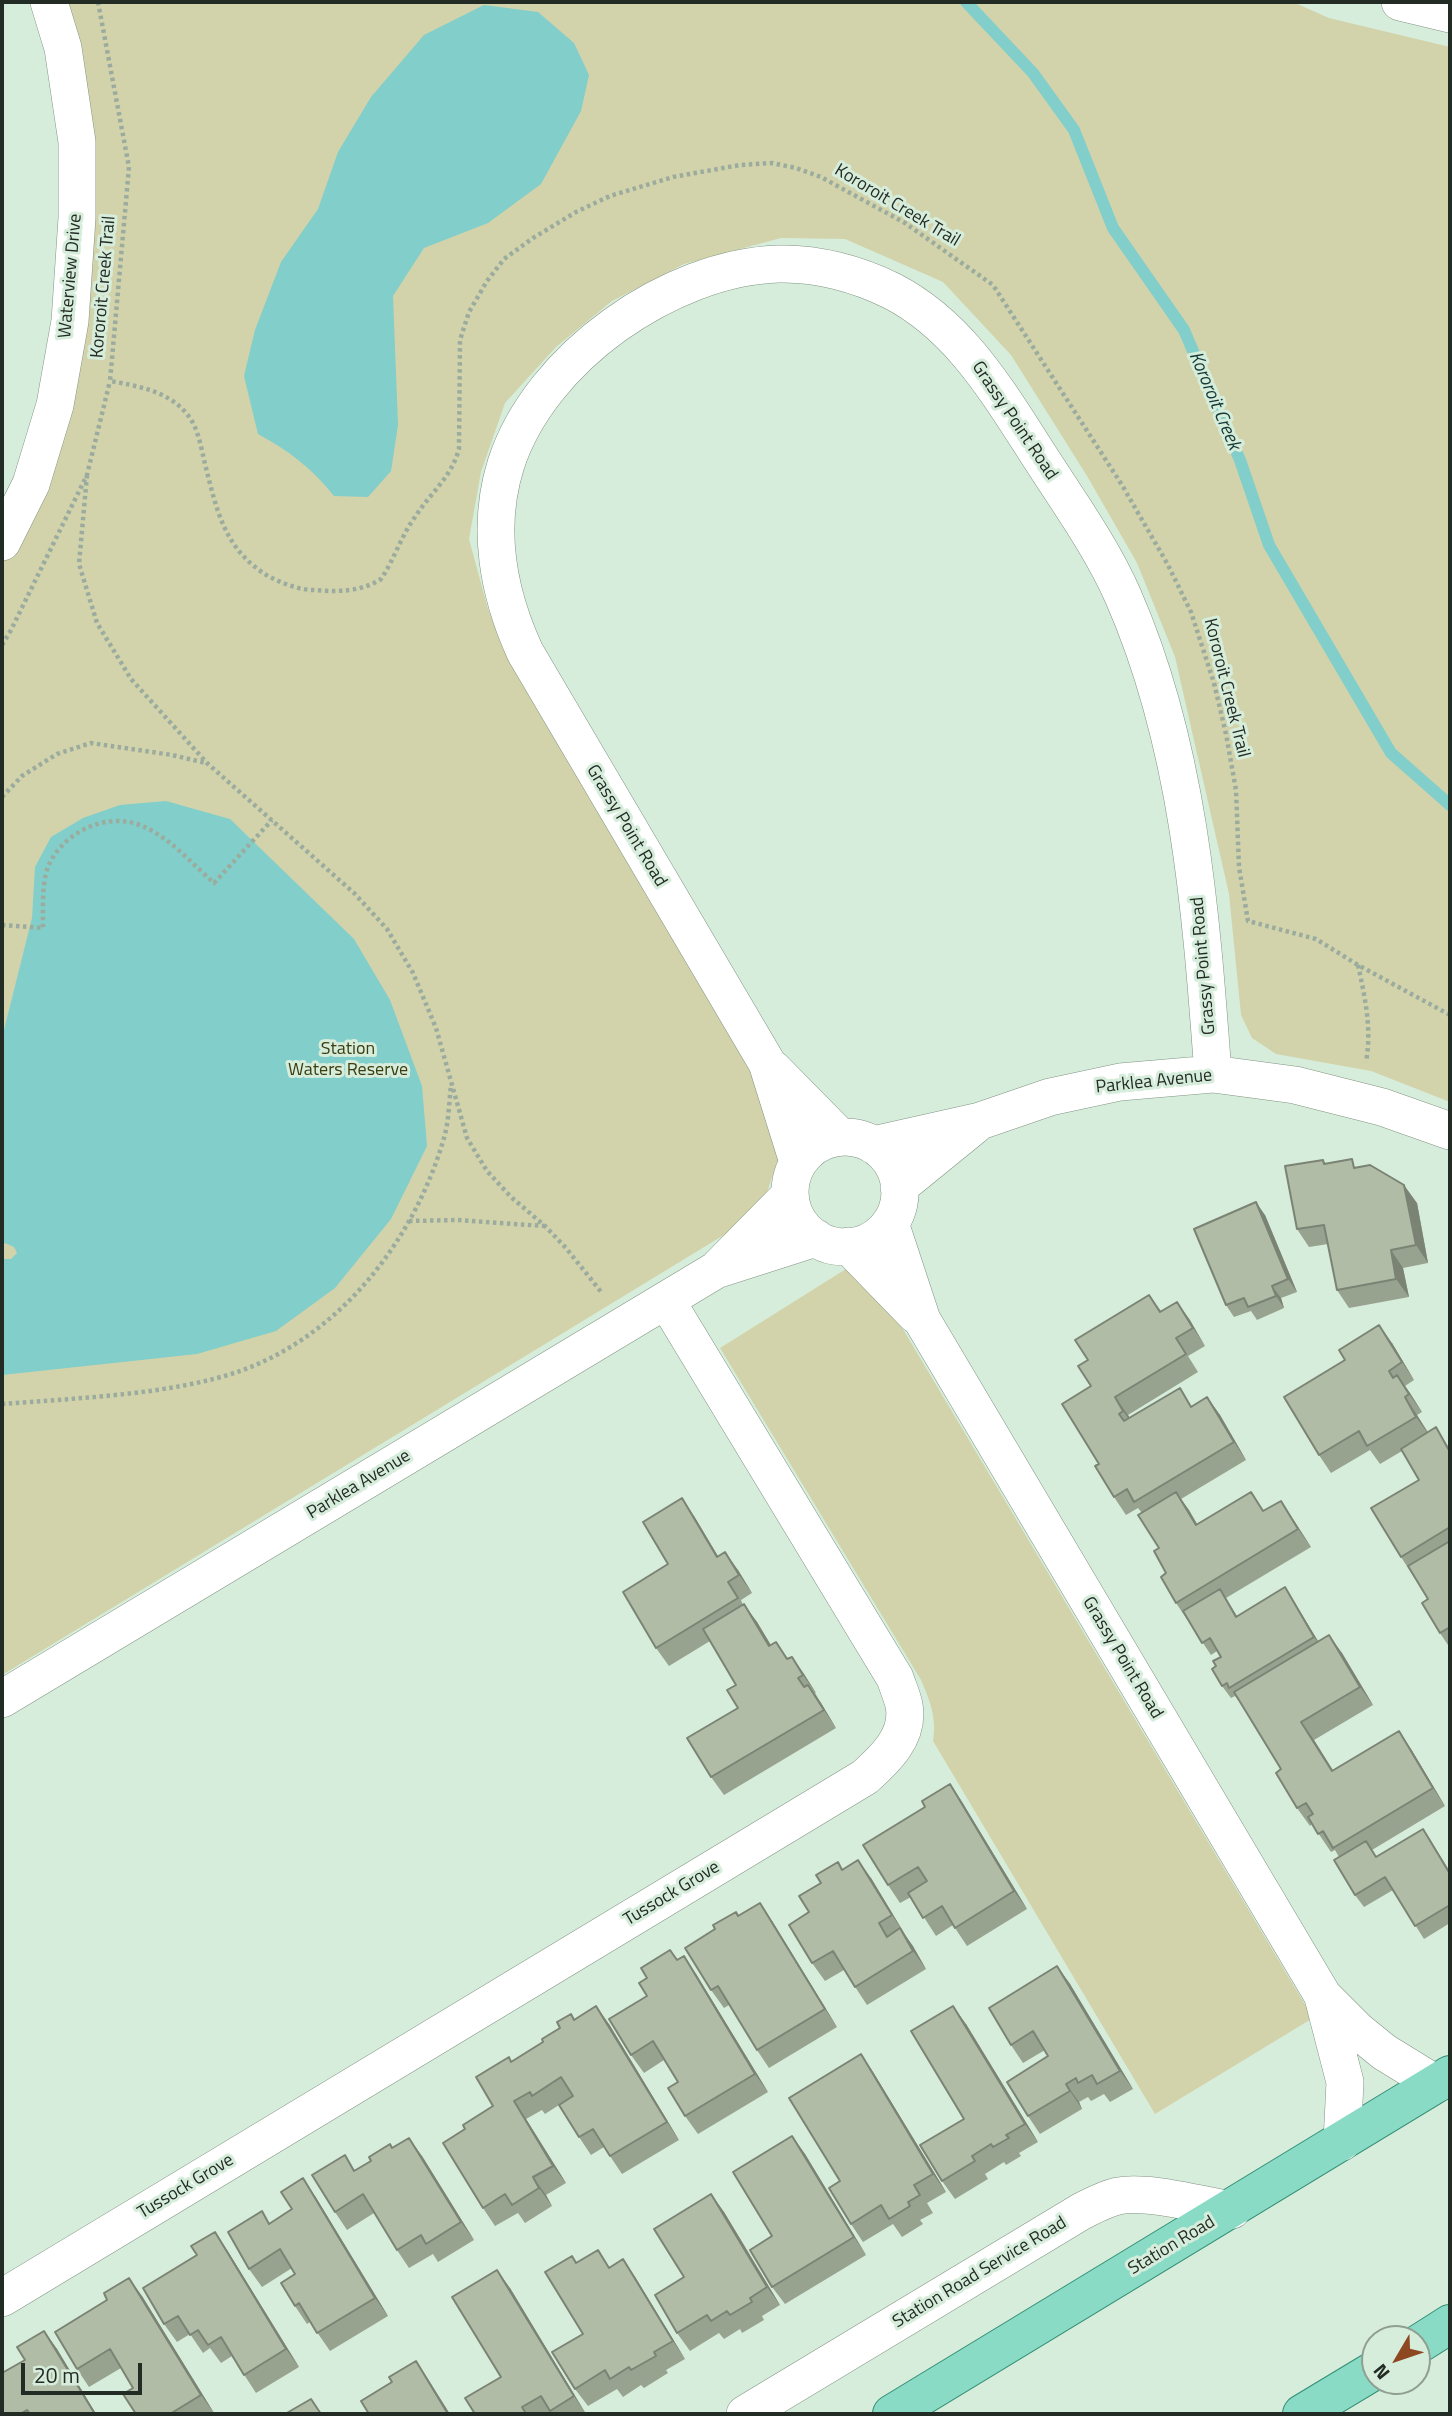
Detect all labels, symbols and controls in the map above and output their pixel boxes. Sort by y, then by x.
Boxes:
street label: Kororoit Creek Trail [830,160,964,252]
street label: Waterview Drive [55,213,87,339]
street label: Kororoit Creek Trail [87,215,121,359]
water label: Kororoit Creek [1183,348,1245,454]
street label: Grassy Point Road [966,358,1062,484]
street label: Kororoit Creek Trail [1198,616,1254,760]
street label: Grassy Point Road [581,761,671,891]
street label: Grassy Point Road [1187,896,1221,1036]
park label: Station Waters Reserve [288,1039,408,1082]
street label: Parklea Avenue [1095,1065,1213,1099]
street label: Parklea Avenue [303,1446,415,1524]
street label: Grassy Point Road [1077,1593,1167,1723]
street label: Tussock Grove [620,1857,724,1931]
street label: Tussock Grove [134,2150,238,2224]
street label: Station Road [1125,2212,1219,2280]
street label: Station Road Service Road [889,2213,1071,2333]
north arrow [1361,2325,1431,2395]
scale bar [24,2350,145,2394]
text: N [1365,2358,1396,2387]
text: 20 m [34,2359,80,2391]

